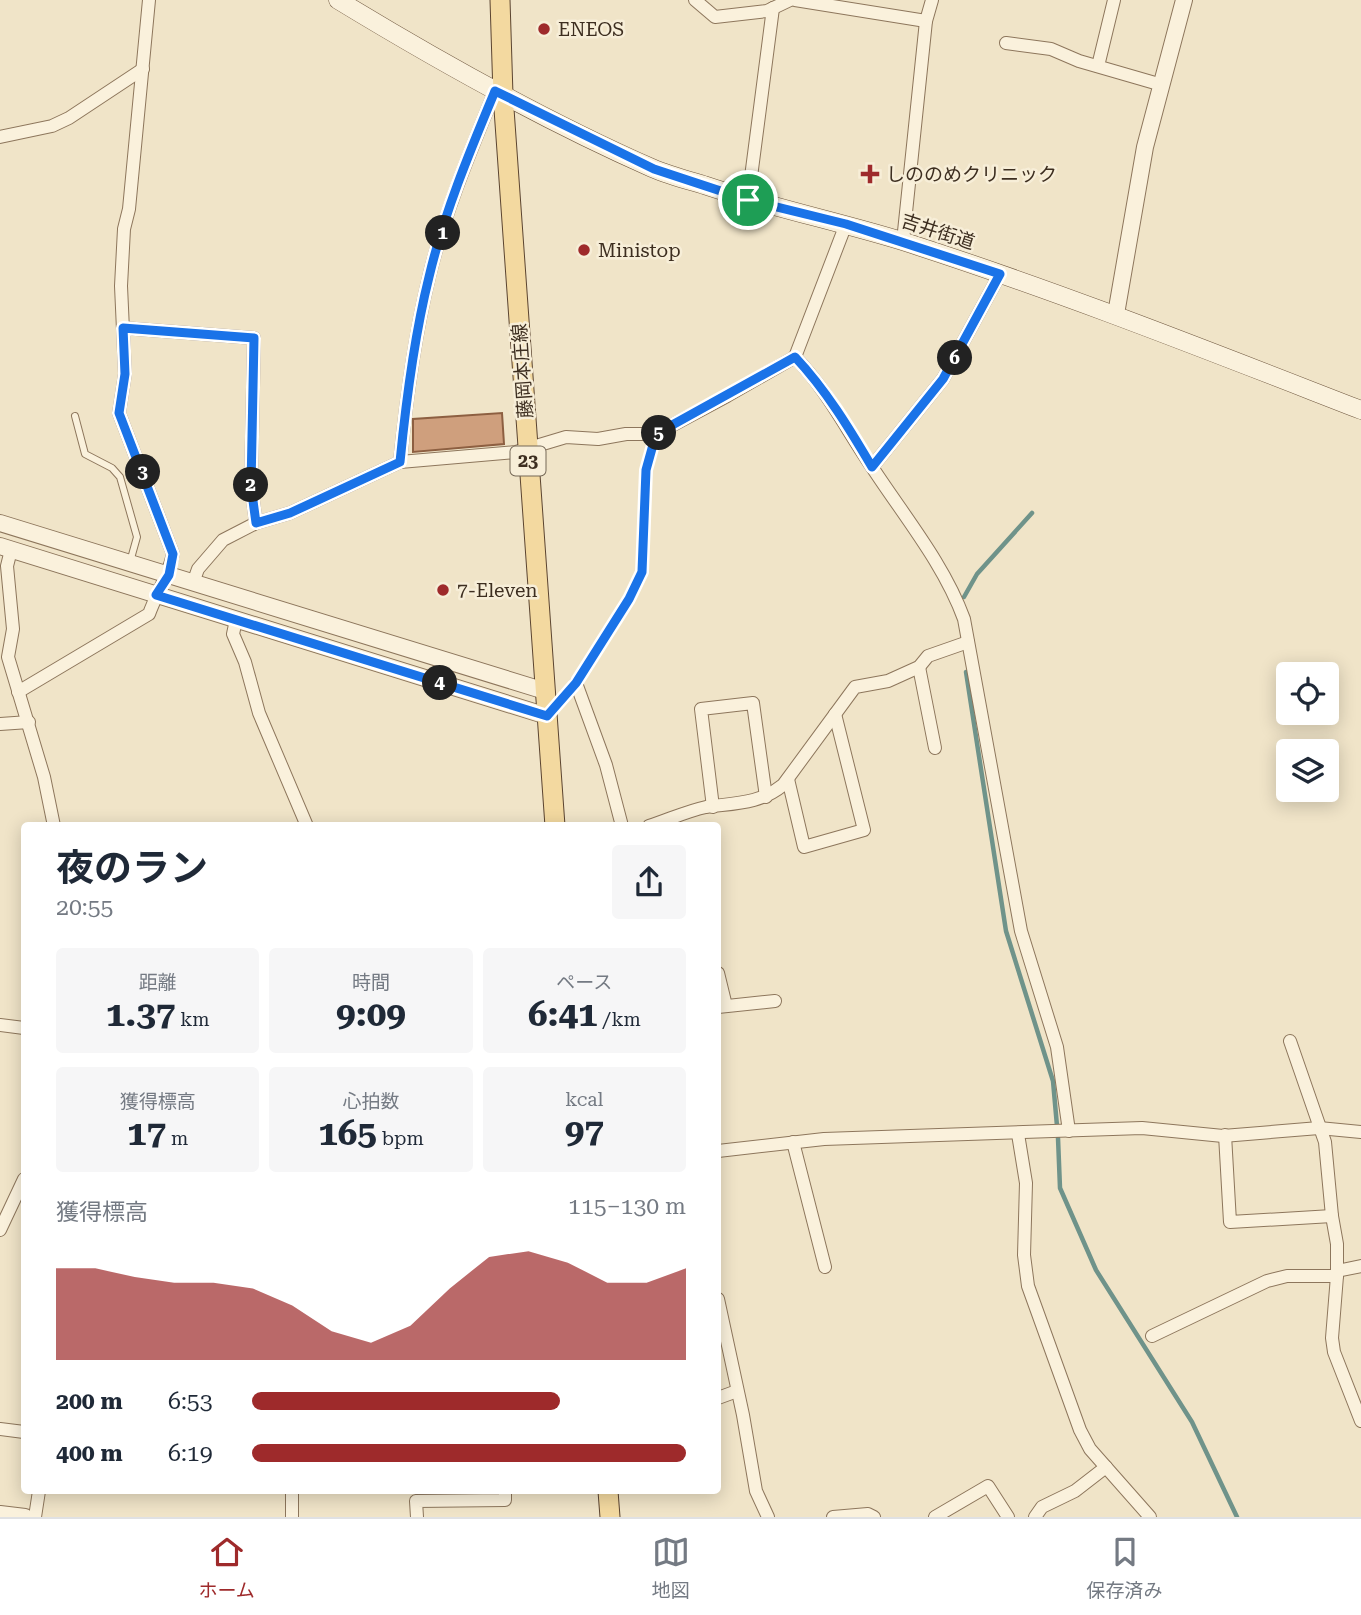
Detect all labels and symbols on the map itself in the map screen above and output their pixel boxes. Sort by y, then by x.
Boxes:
place label: ENEOS [558,18,624,41]
marker: ENEOS [536,21,552,37]
place label: しののめクリニック [886,163,1057,186]
marker: しののめクリニック [860,164,880,184]
pin [718,170,778,230]
street label: 吉井街道 [898,209,978,254]
pin: 1 [426,216,460,250]
place label: Ministop [598,239,681,262]
marker: Ministop [576,242,592,258]
street label: 藤岡本庄線 [508,323,537,419]
pin: 6 [937,340,972,376]
pin: 5 [642,416,676,450]
road number: 23 [510,447,546,476]
pin: 3 [125,454,160,490]
pin: 2 [233,468,268,503]
place label: 7-Eleven [457,579,538,602]
marker: 7-Eleven [435,582,451,598]
pin: 4 [422,666,458,700]

